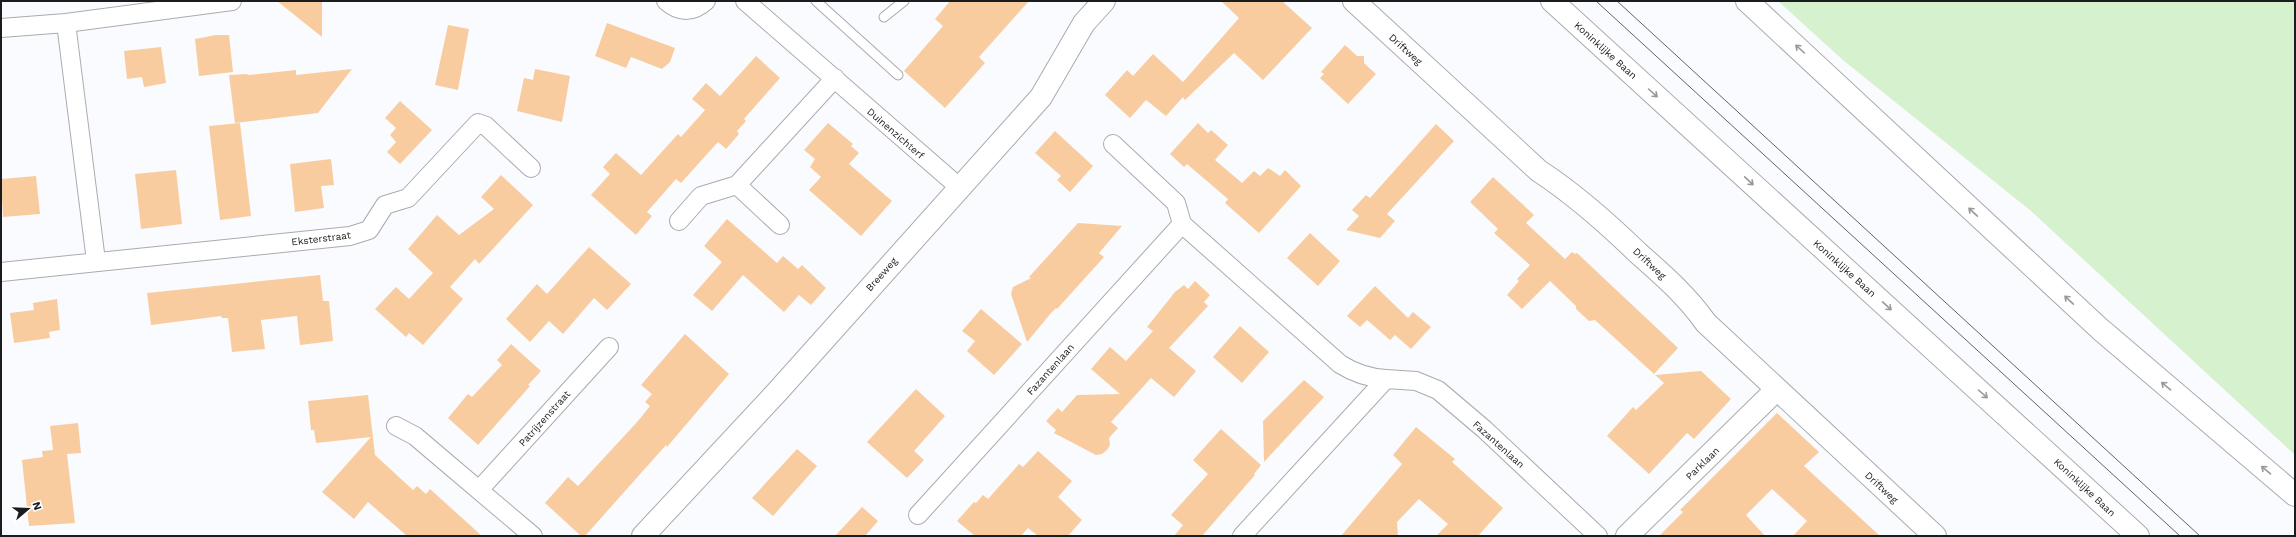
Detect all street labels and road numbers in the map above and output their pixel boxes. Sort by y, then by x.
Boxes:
street label: Koninklijke Baan [1572,20,1639,81]
street label: Driftweg [1387,32,1425,68]
street label: Duinenzichterf [865,106,926,161]
street label: Eksterstraat [291,229,352,248]
street label: Koninklijke Baan [1811,238,1878,299]
street label: Driftweg [1631,245,1669,282]
street label: Breeweg [864,255,900,293]
street label: Fazantenlaan [1025,341,1076,397]
street label: Patrijzenstraat [516,388,573,448]
street label: Fazantenlaan [1471,419,1527,470]
street label: Parklaan [1683,445,1721,482]
street label: Koninklijke Baan [2052,456,2118,519]
street label: Driftweg [1863,469,1901,506]

